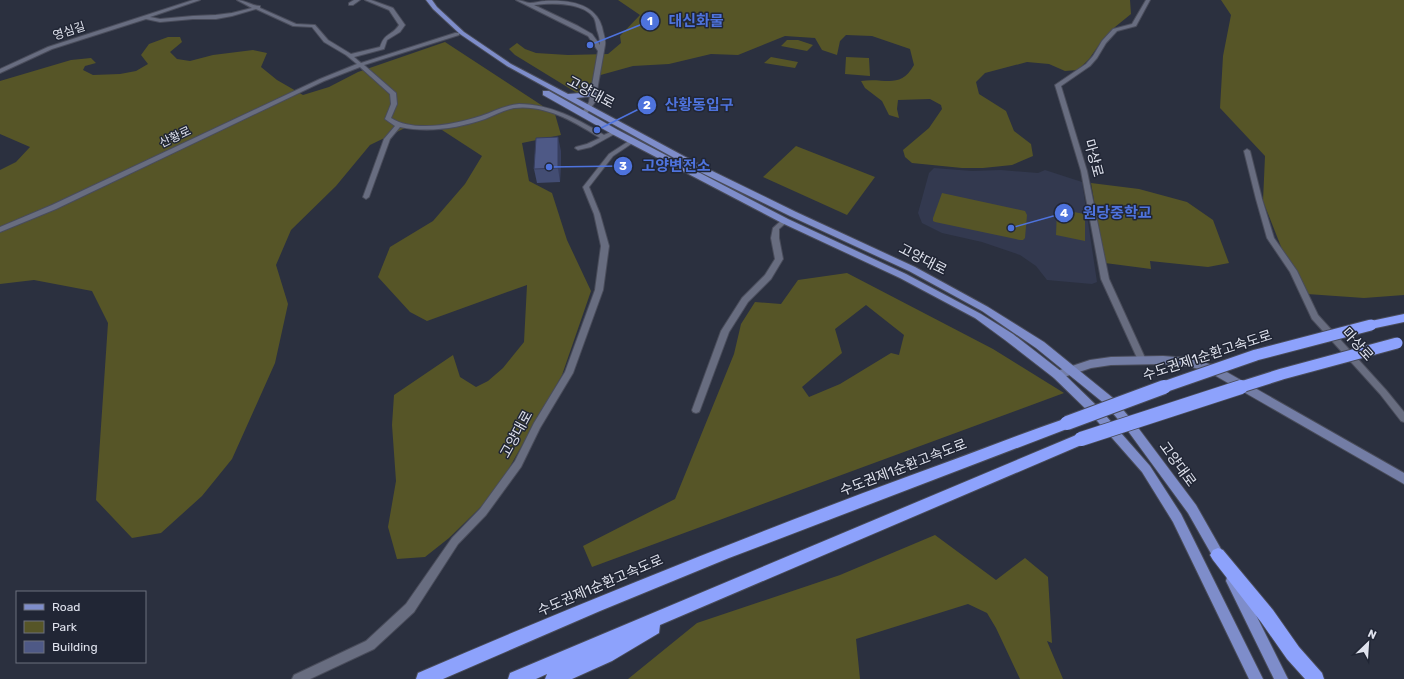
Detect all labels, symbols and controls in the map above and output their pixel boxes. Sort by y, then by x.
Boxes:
callout: 대신화물 [640,7,731,34]
text: 대신화물 [668,12,724,30]
text: 1 [647,14,653,28]
street label: 영심길 [51,19,87,43]
street label: 고양대로 [564,73,618,112]
callout: 산황동입구 [637,91,742,118]
text: 산황동입구 [664,96,734,114]
text: 2 [643,98,651,112]
street label: 산황로 [157,124,193,150]
street label: 마상로 [1080,137,1107,179]
callout: 고양변전소 [613,152,718,179]
text: 고양변전소 [641,157,711,175]
text: 3 [619,159,627,173]
callout: 원당중학교 [1054,199,1159,226]
text: 원당중학교 [1082,204,1152,222]
text: 4 [1060,206,1068,220]
street label: 고양대로 [896,240,950,279]
street label: 마상로 [1338,324,1377,364]
street label: 수도권제1순환고속도로 [1140,327,1274,384]
street label: 고양대로 [497,407,536,461]
street label: 수도권제1순환고속도로 [837,435,969,500]
street label: 고양대로 [1156,438,1200,490]
street label: 수도권제1순환고속도로 [535,551,666,620]
legend [16,591,146,663]
text: Road [52,600,80,614]
text: Park [52,620,78,634]
north arrow [1348,623,1388,663]
text: N [1366,627,1378,642]
text: Building [52,640,98,654]

